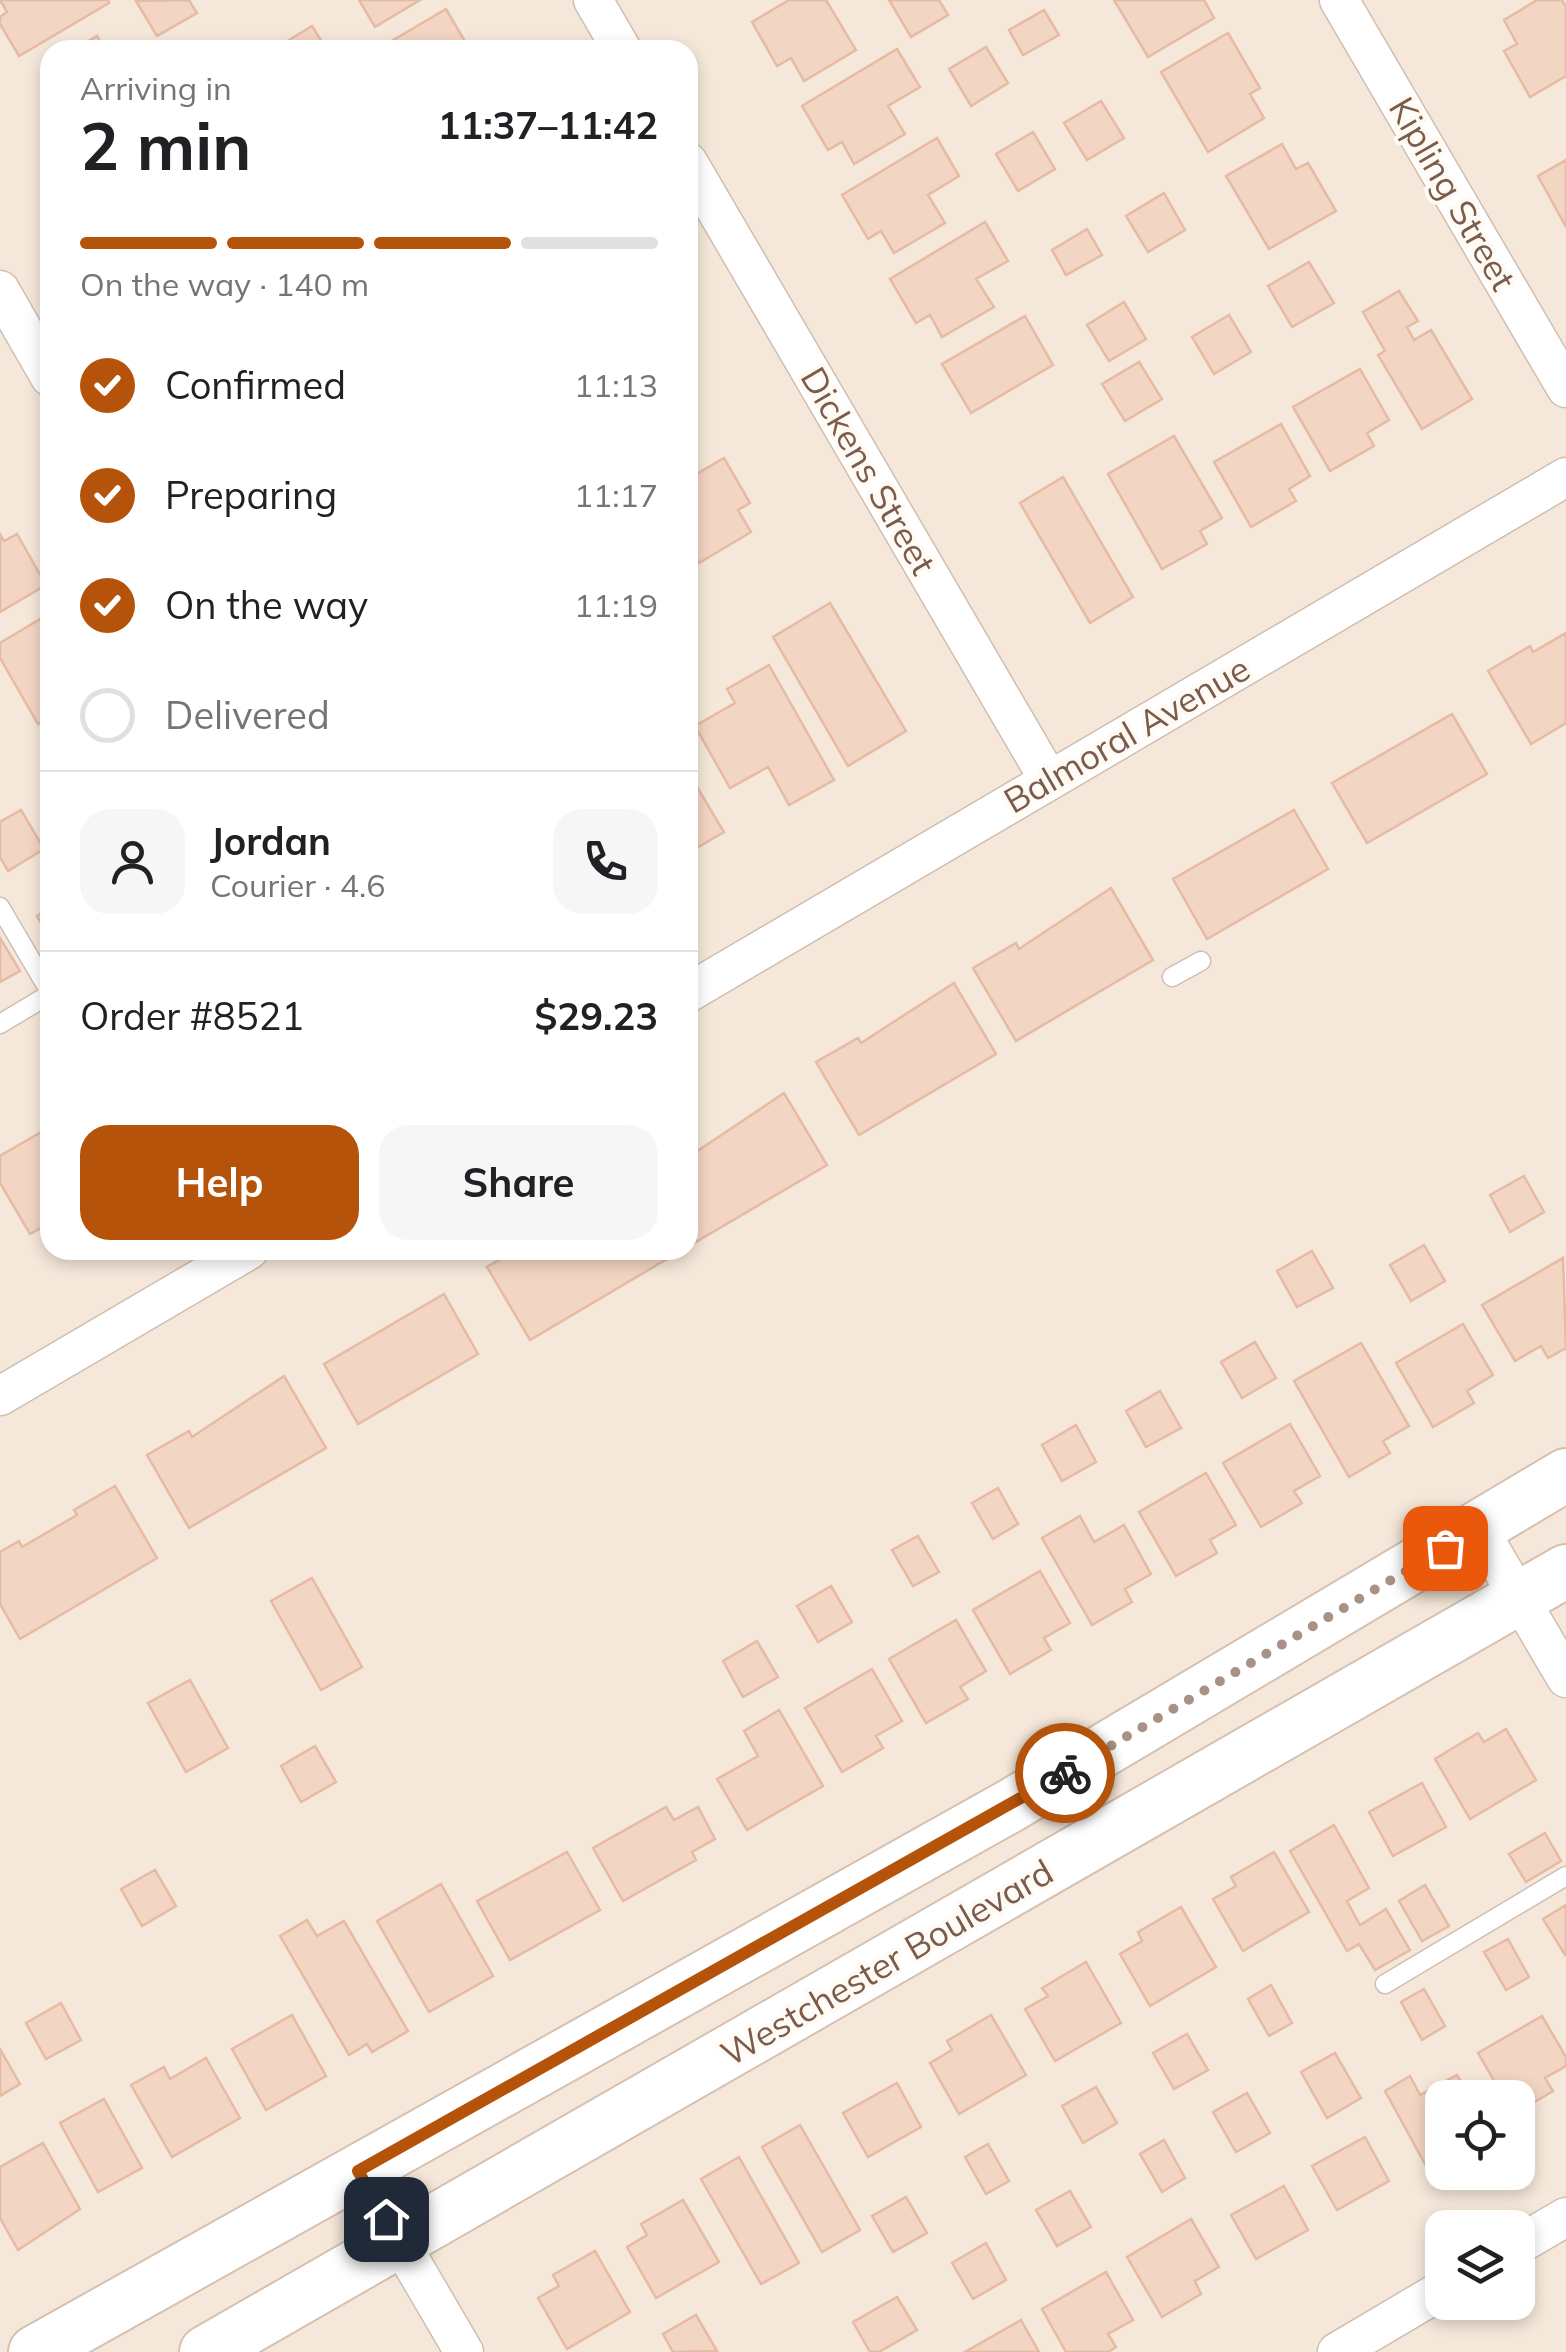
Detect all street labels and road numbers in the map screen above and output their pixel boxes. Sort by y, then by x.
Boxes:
street label: Kipling Street [1380,89,1526,298]
street label: Dickens Street [792,359,946,582]
street label: Balmoral Avenue [996,646,1257,822]
street label: Westchester Boulevard [713,1849,1060,2075]

